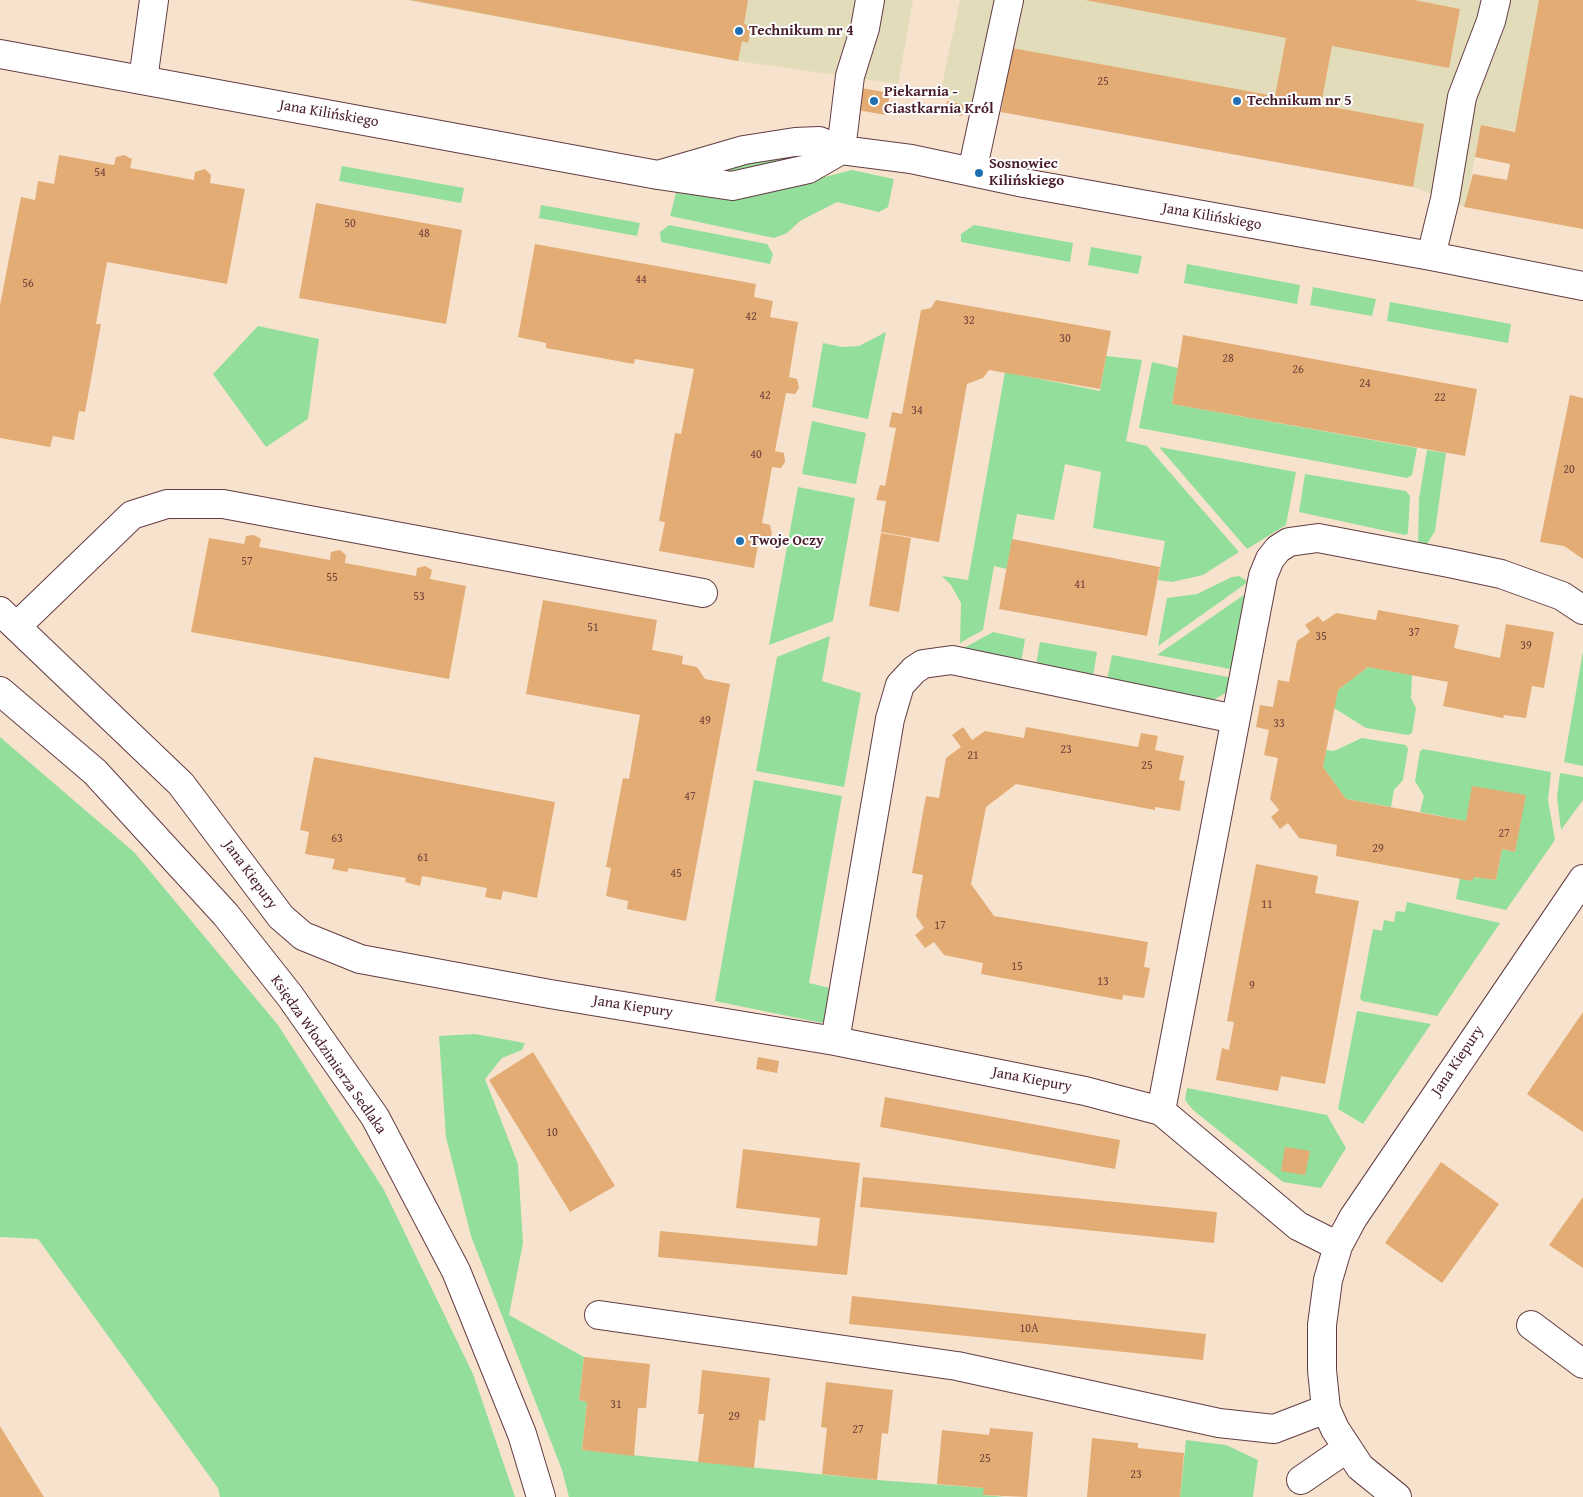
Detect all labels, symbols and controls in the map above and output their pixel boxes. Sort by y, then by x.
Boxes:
place label: Technikum nr 4 [749,22,854,40]
marker: Technikum nr 4 [733,25,745,37]
house number: 25 [1097,75,1109,89]
place label: Piekarnia - Ciastkarnia Król [884,83,994,118]
place label: Technikum nr 5 [1247,92,1352,110]
marker: Piekarnia - Ciastkarnia Król [868,95,880,107]
marker: Technikum nr 5 [1231,95,1243,107]
street label: Jana Kilińskiego [278,96,380,132]
place label: Sosnowiec Kilińskiego [989,155,1064,190]
house number: 54 [94,166,106,180]
marker: Sosnowiec Kilińskiego [973,167,985,179]
street label: Jana Kilińskiego [1161,199,1263,235]
house number: 50 [344,217,356,231]
house number: 48 [418,227,430,241]
house number: 44 [635,273,647,287]
house number: 56 [22,277,34,291]
house number: 42 [745,310,757,324]
house number: 32 [963,314,975,328]
house number: 30 [1059,332,1071,346]
house number: 28 [1222,352,1234,366]
house number: 26 [1292,363,1304,377]
house number: 24 [1359,377,1371,391]
house number: 42 [759,389,771,403]
house number: 22 [1434,391,1446,405]
house number: 34 [911,404,923,418]
house number: 40 [750,448,762,462]
house number: 20 [1563,463,1575,477]
place label: Twoje Oczy [750,532,824,550]
marker: Twoje Oczy [734,535,746,547]
house number: 57 [241,555,253,569]
house number: 55 [326,571,338,585]
house number: 41 [1074,578,1086,592]
house number: 53 [413,590,425,604]
house number: 51 [587,621,599,635]
house number: 37 [1408,626,1420,640]
house number: 35 [1315,630,1327,644]
house number: 39 [1520,639,1532,653]
house number: 49 [699,714,711,728]
house number: 33 [1273,717,1285,731]
house number: 23 [1060,743,1072,757]
house number: 21 [967,749,979,763]
house number: 25 [1141,759,1153,773]
house number: 47 [684,790,696,804]
house number: 27 [1498,827,1510,841]
house number: 63 [331,832,343,846]
street label: Jana Kiepury [219,837,281,913]
house number: 29 [1372,842,1384,856]
house number: 61 [417,851,429,865]
house number: 45 [670,867,682,881]
house number: 11 [1261,898,1273,912]
house number: 17 [934,919,946,933]
house number: 15 [1011,960,1023,974]
street label: Księdza Włodzimierza Sedlaka [266,972,390,1138]
house number: 13 [1097,975,1109,989]
house number: 9 [1249,979,1255,993]
street label: Jana Kiepury [592,992,674,1022]
street label: Jana Kiepury [1428,1023,1488,1099]
street label: Jana Kiepury [991,1063,1073,1097]
house number: 10 [546,1126,558,1140]
house number: 10A [1020,1322,1038,1336]
house number: 31 [610,1398,622,1412]
house number: 29 [728,1410,740,1424]
house number: 27 [852,1423,864,1437]
house number: 25 [979,1452,991,1466]
house number: 23 [1130,1468,1142,1482]

